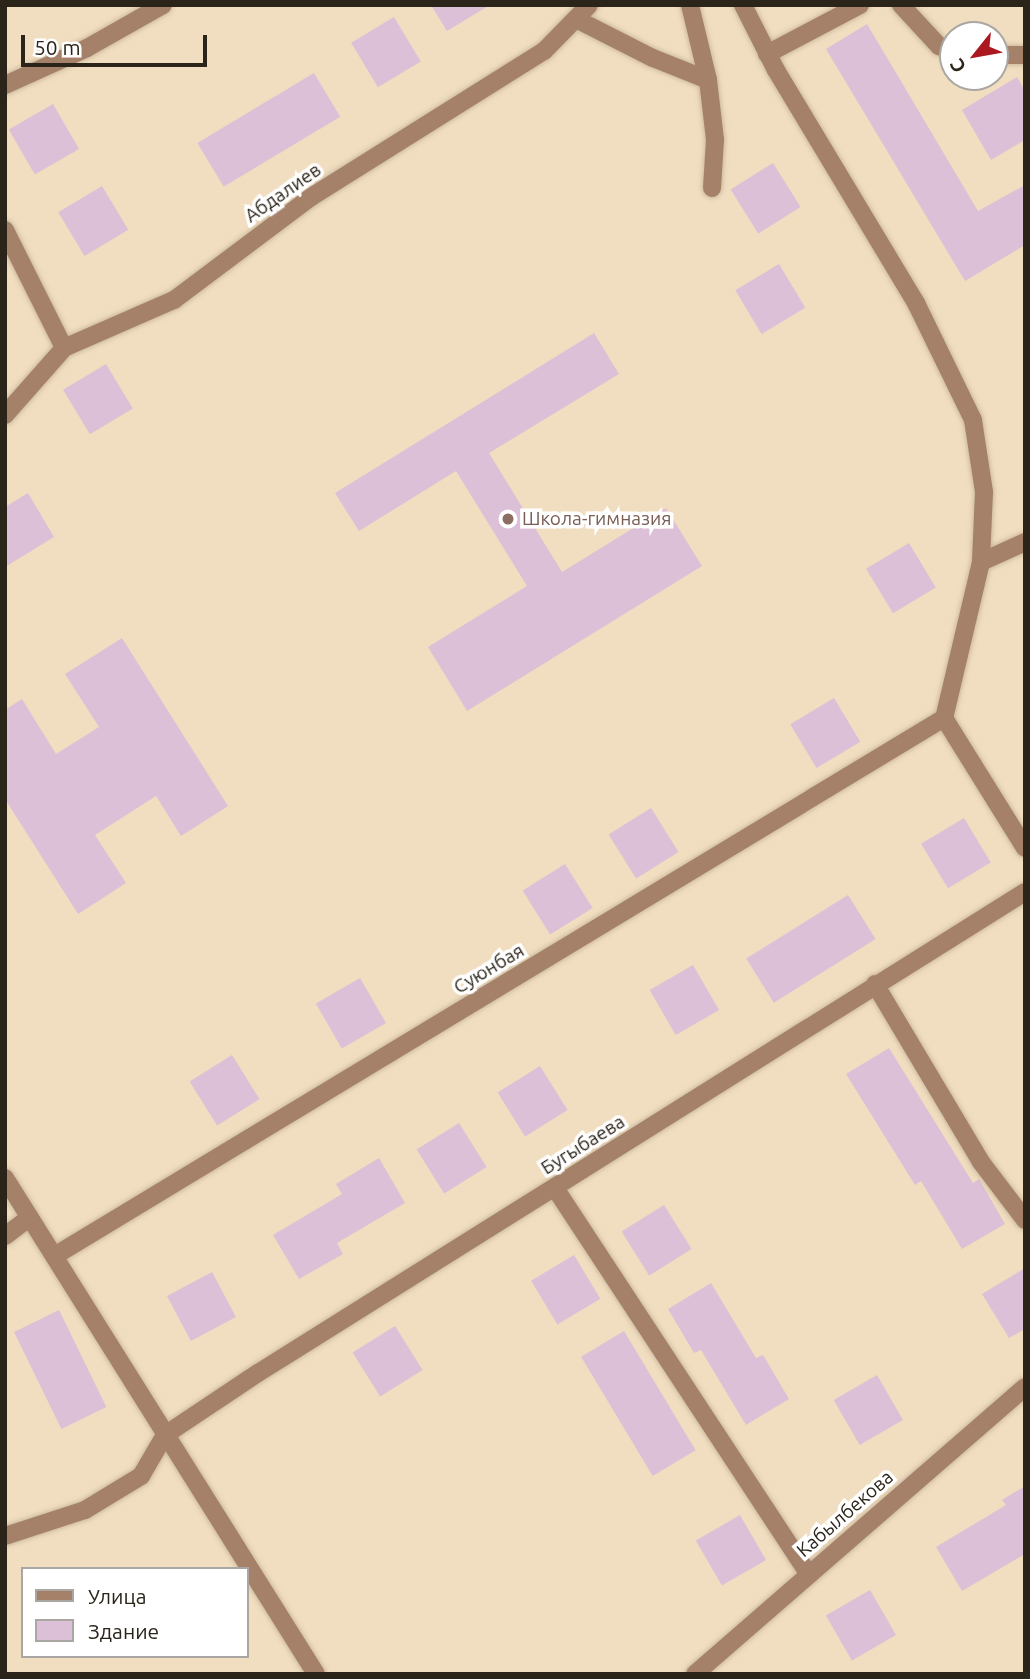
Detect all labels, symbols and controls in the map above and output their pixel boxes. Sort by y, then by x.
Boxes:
scale bar [24,21,210,65]
north arrow [939,21,1009,91]
text: 50 m [34,35,81,59]
text: С [945,55,970,77]
street label: Абдалиев [241,159,325,227]
place label: Школа-гимназия [522,508,672,530]
marker: Школа-гимназия [500,511,516,527]
street label: Суюнбая [450,939,528,999]
street label: Бугыбаева [537,1110,629,1180]
street label: Кабылбекова [792,1466,898,1562]
legend [21,1567,248,1658]
text: Улица [88,1584,146,1608]
text: Здание [88,1619,159,1643]

